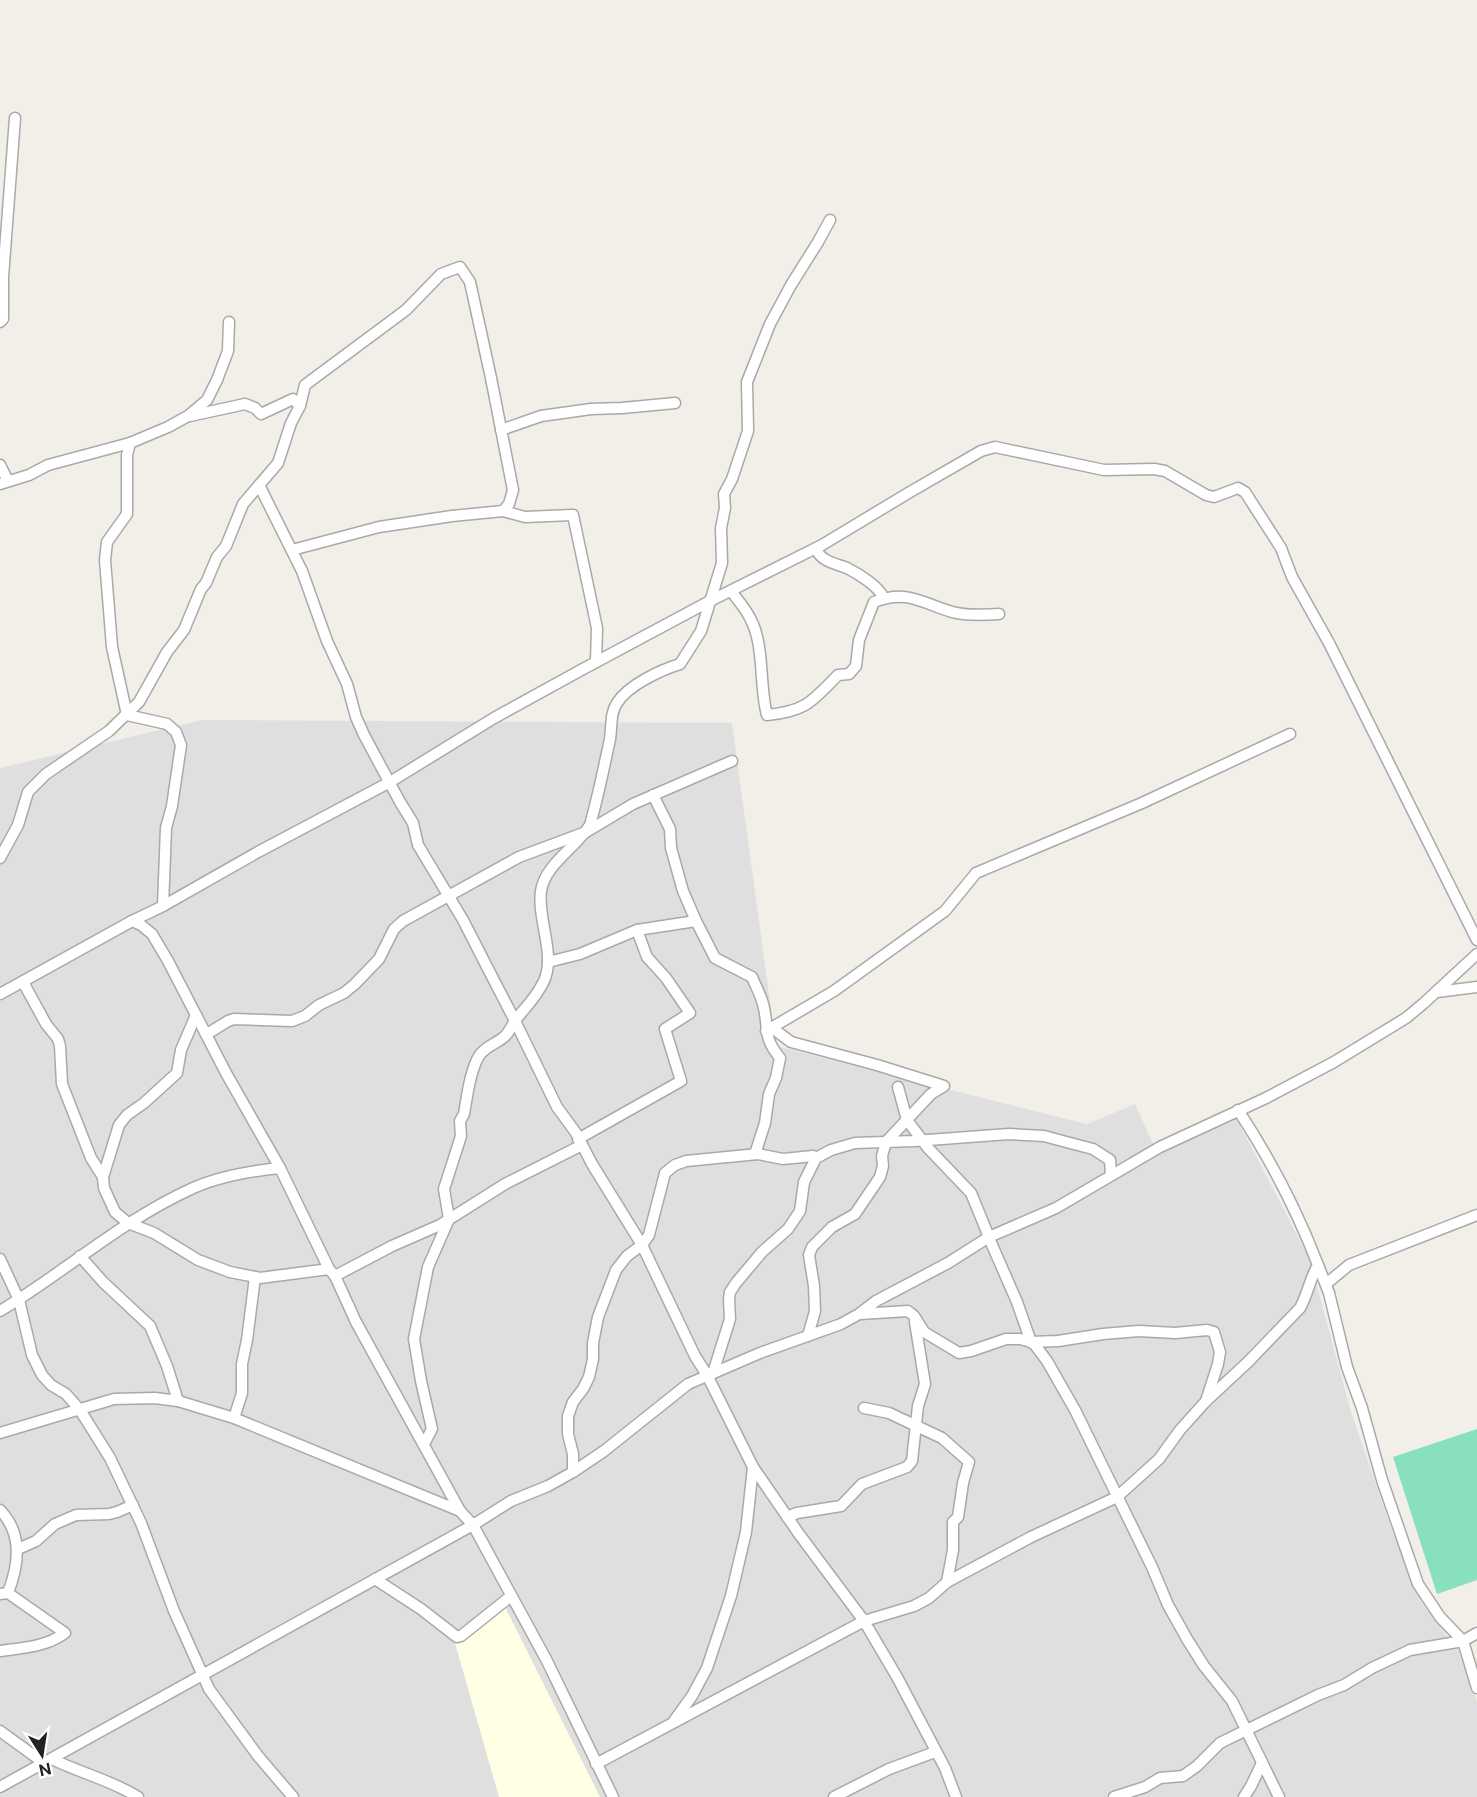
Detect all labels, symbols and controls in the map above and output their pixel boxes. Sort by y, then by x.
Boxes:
north arrow [12,1725,72,1785]
text: N [37,1759,53,1780]

